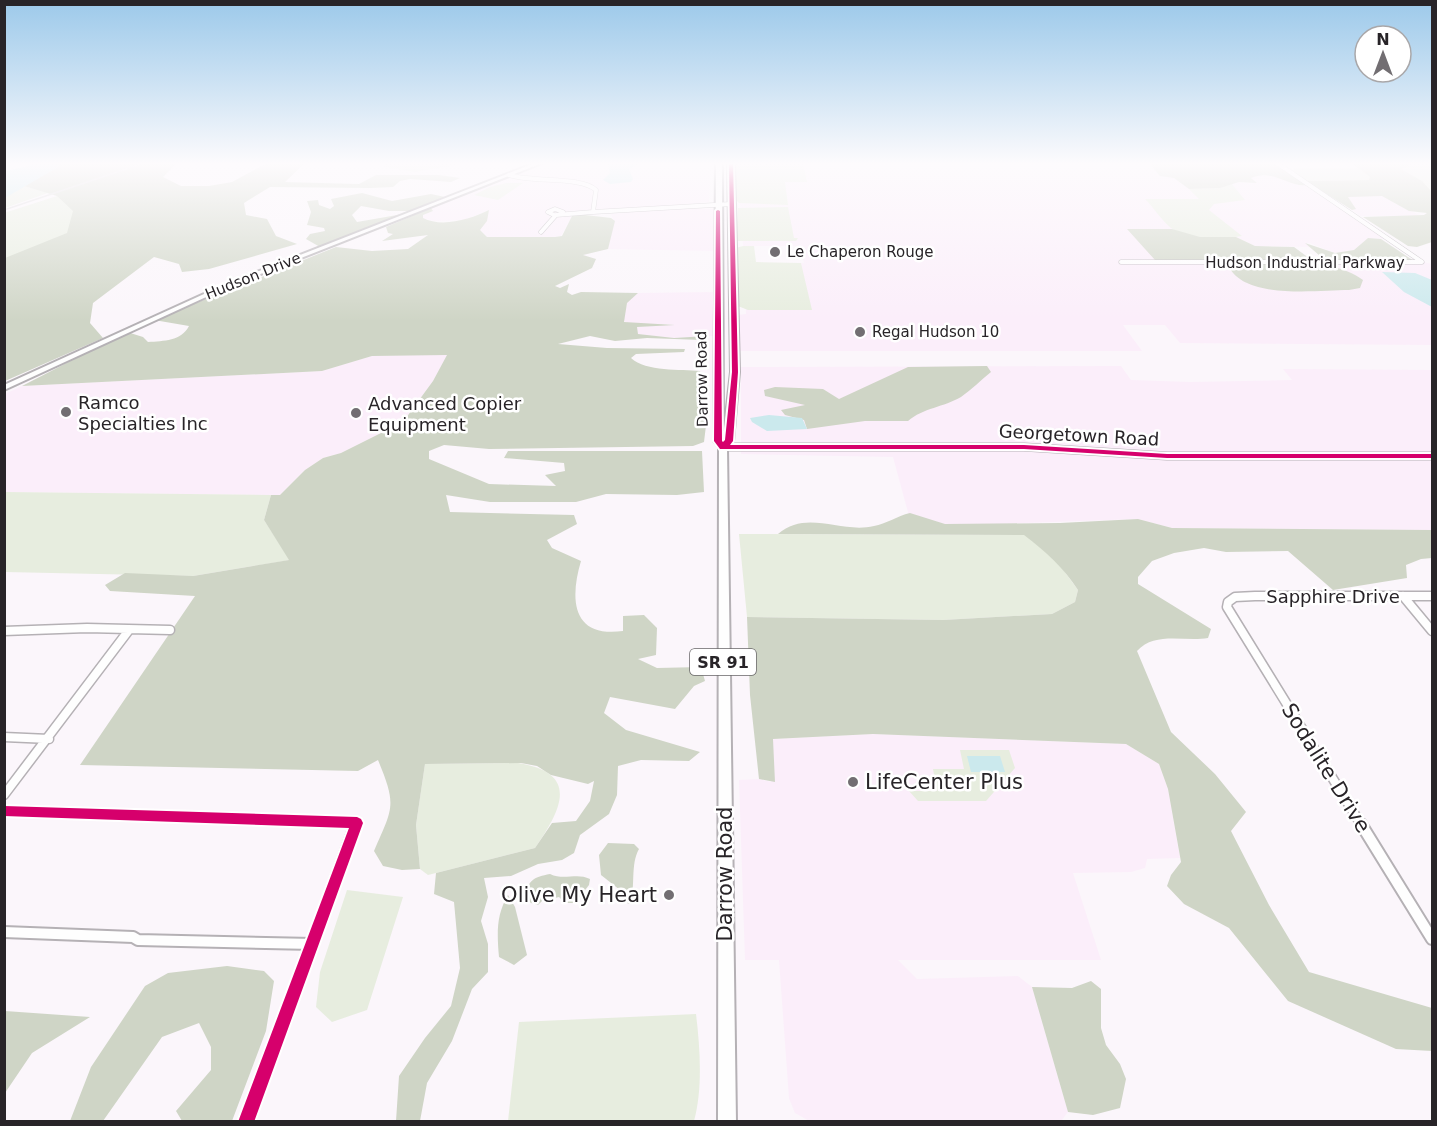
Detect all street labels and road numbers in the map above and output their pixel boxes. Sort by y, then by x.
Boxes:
street label: Hudson Drive [203,249,303,303]
street label: Hudson Industrial Parkway [1205,254,1405,272]
street label: Darrow Road [692,331,712,427]
street label: Georgetown Road [998,420,1160,450]
street label: Sapphire Drive [1266,586,1400,607]
road number: SR 91 [690,649,756,675]
street label: Sodalite Drive [1277,699,1375,837]
street label: Darrow Road [713,807,737,941]

